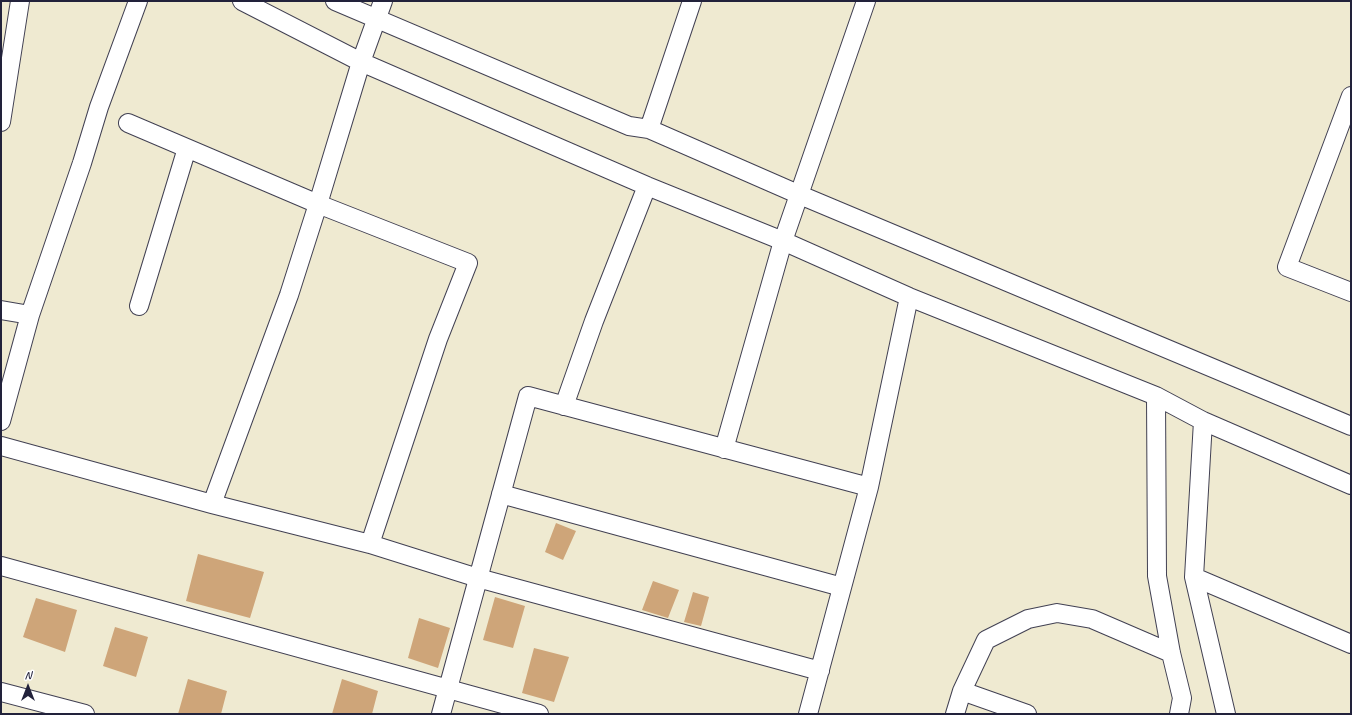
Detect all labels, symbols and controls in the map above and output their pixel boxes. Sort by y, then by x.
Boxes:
north arrow [8,667,48,707]
text: N [25,668,31,682]

